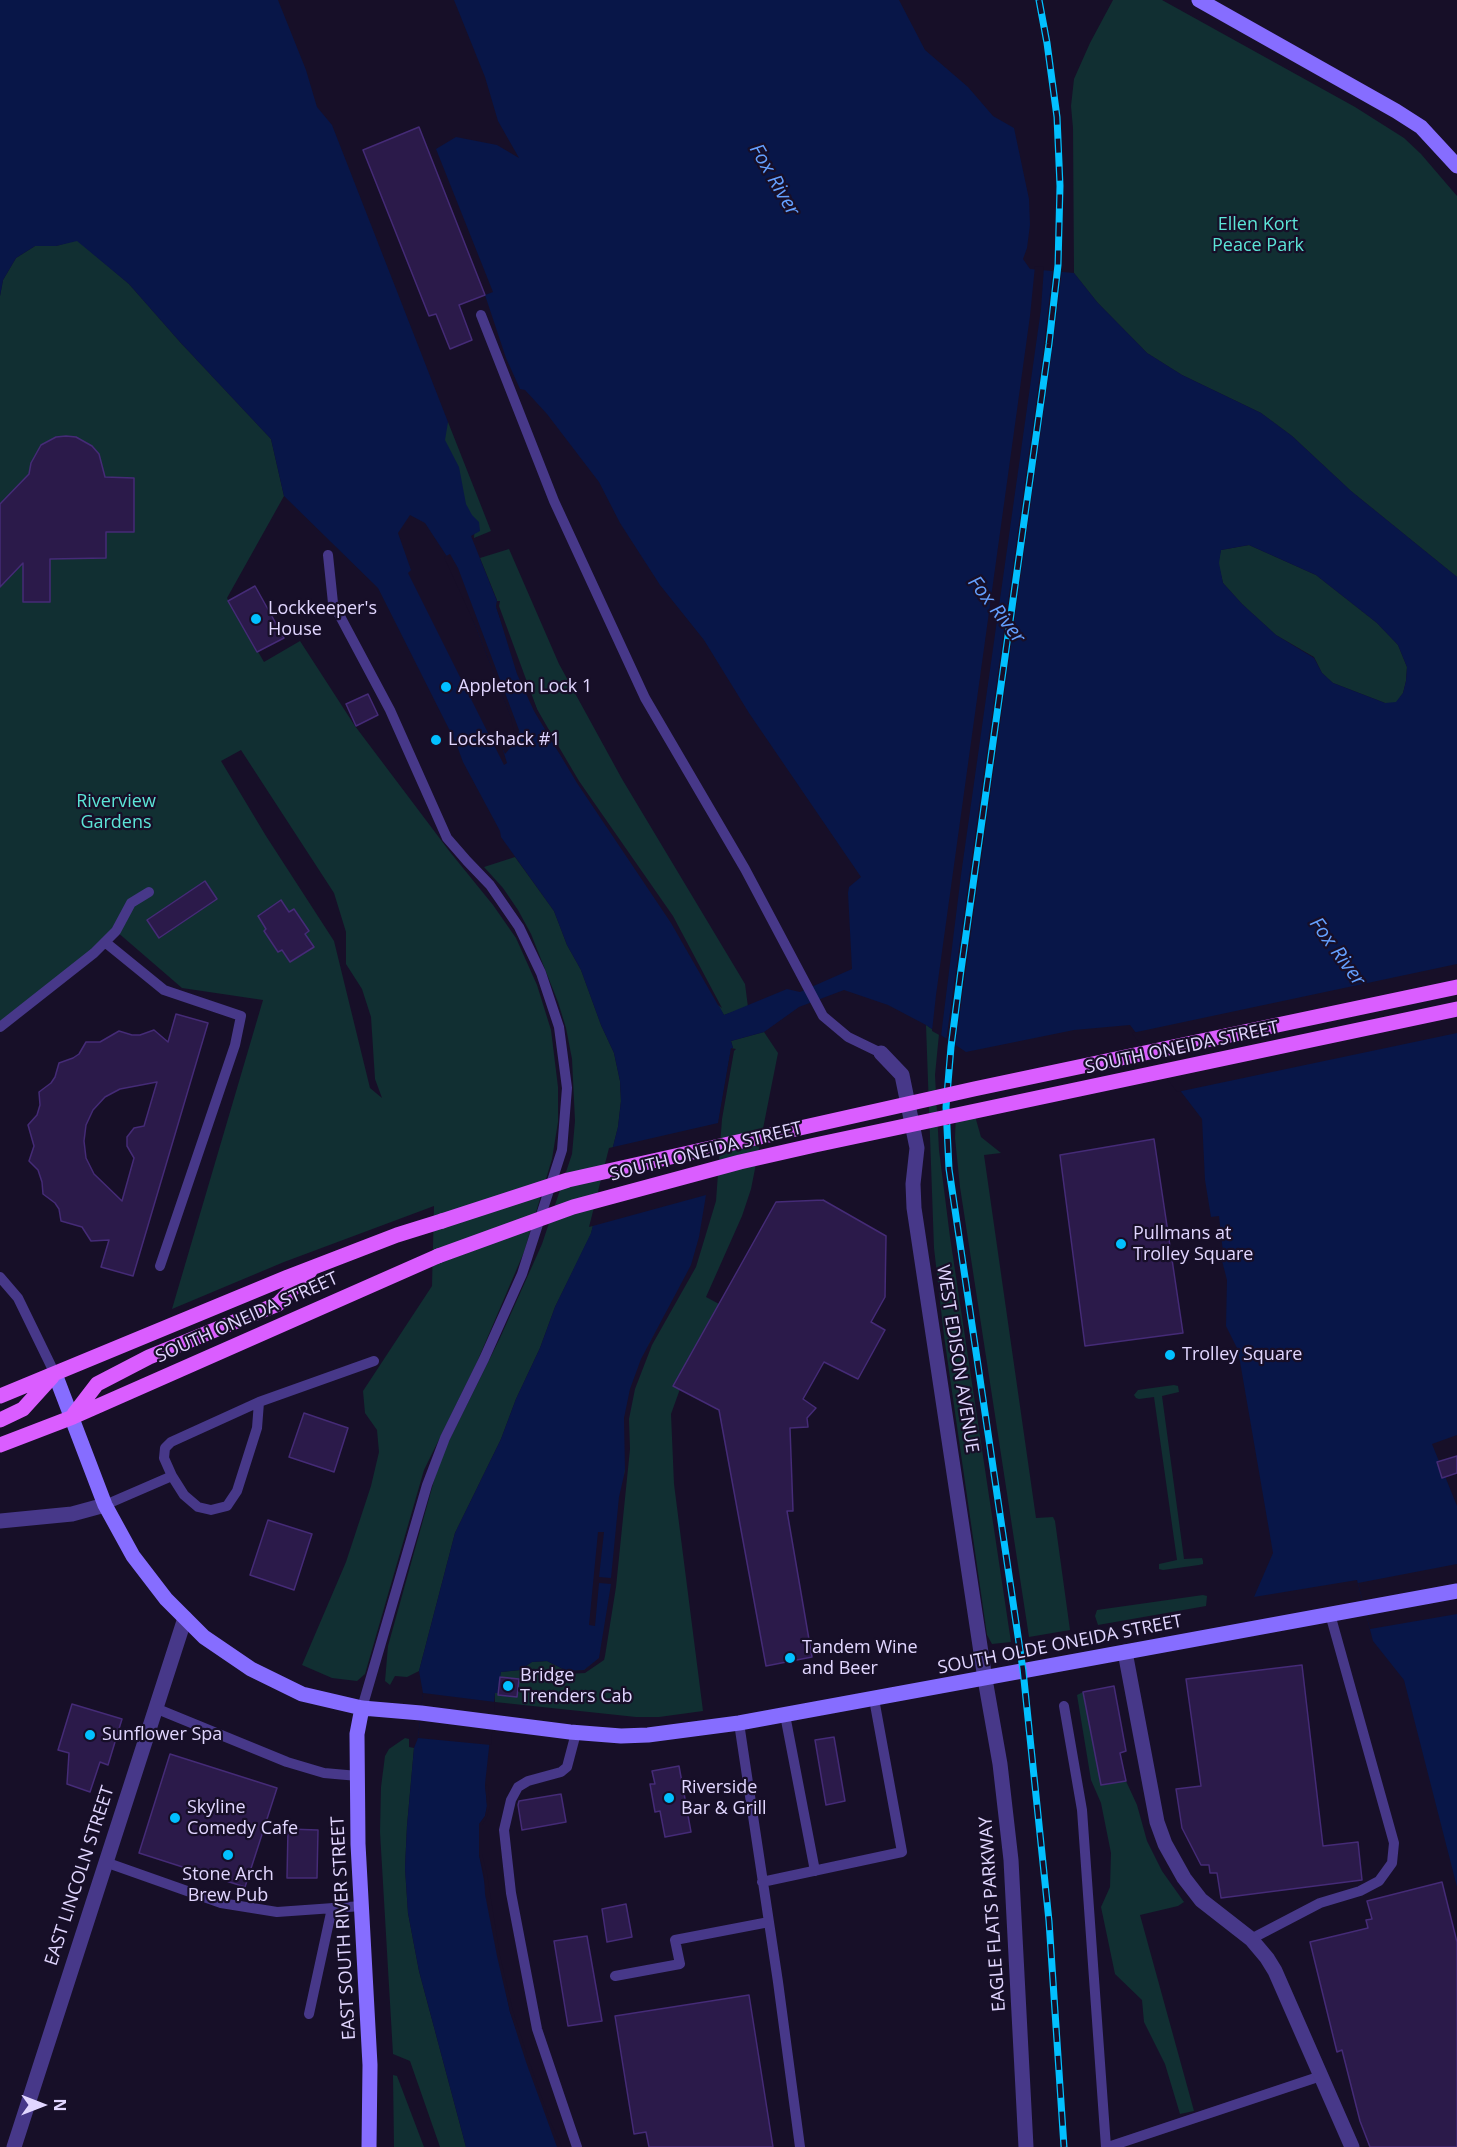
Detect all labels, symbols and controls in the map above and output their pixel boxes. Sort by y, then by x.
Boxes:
water label: Fox River [744,140,804,220]
park label: Ellen Kort Peace Park [1212,214,1304,256]
water label: Fox River [962,571,1030,649]
place label: Lockkeeper's House [268,598,377,640]
marker: Lockkeeper's House [249,612,263,626]
place label: Appleton Lock 1 [458,676,592,698]
marker: Appleton Lock 1 [439,680,453,694]
place label: Lockshack #1 [448,729,561,751]
marker: Lockshack #1 [429,733,443,747]
park label: Riverview Gardens [76,791,156,834]
water label: Fox River [1304,913,1370,991]
street label: SOUTH ONEIDA STREET [1083,1017,1281,1079]
street label: SOUTH ONEIDA STREET [608,1118,804,1186]
place label: Pullmans at Trolley Square [1133,1223,1253,1266]
marker: Pullmans at Trolley Square [1114,1237,1128,1251]
street label: WEST EDISON AVENUE [931,1263,983,1455]
street label: SOUTH ONEIDA STREET [152,1268,342,1368]
place label: Trolley Square [1182,1344,1302,1366]
marker: Trolley Square [1163,1348,1177,1362]
street label: SOUTH OLDE ONEIDA STREET [936,1611,1184,1679]
place label: Tandem Wine and Beer [802,1637,918,1680]
marker: Tandem Wine and Beer [783,1651,797,1665]
place label: Bridge Trenders Cab [520,1665,632,1708]
marker: Bridge Trenders Cab [501,1679,515,1693]
place label: Sunflower Spa [102,1724,222,1746]
marker: Sunflower Spa [83,1728,97,1742]
place label: Riverside Bar & Grill [681,1777,767,1820]
street label: EAST LINCOLN STREET [41,1783,119,1969]
marker: Riverside Bar & Grill [662,1791,676,1805]
place label: Skyline Comedy Cafe [187,1797,298,1840]
marker: Skyline Comedy Cafe [168,1811,182,1825]
street label: EAST SOUTH RIVER STREET [327,1816,361,2040]
street label: EAGLE FLATS PARKWAY [975,1816,1011,2012]
marker: Stone Arch Brew Pub [221,1848,235,1862]
place label: Stone Arch Brew Pub [182,1864,274,1906]
north arrow [12,2075,72,2135]
text: N [49,2098,71,2112]

